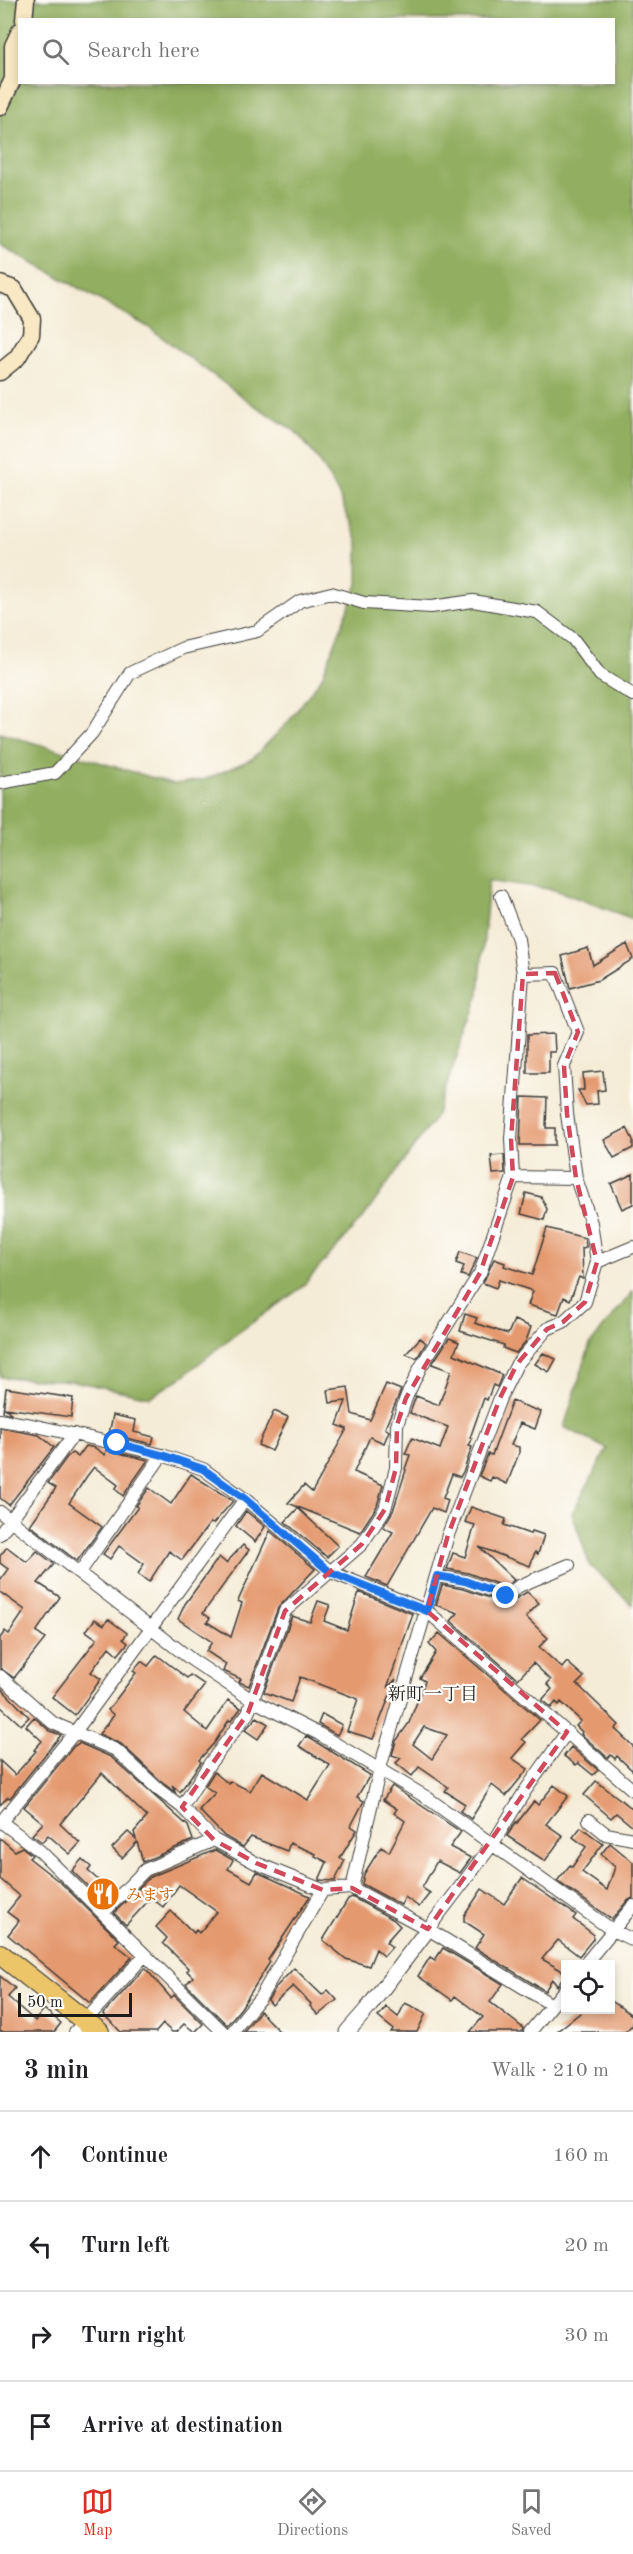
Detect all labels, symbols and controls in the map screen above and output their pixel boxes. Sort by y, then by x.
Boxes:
search box [18,18,615,84]
icon: search [39,35,72,68]
text: Search here [87,40,200,62]
route start [103,1429,129,1455]
route end [492,1582,518,1608]
district label: 新町一丁目 [388,1684,478,1704]
restaurant icon: みます [85,1876,121,1912]
place label: みます [126,1887,174,1904]
map controls [561,1960,615,2014]
button: locate [561,1960,615,2014]
scale bar [18,1990,132,2018]
text: 50 m [27,1995,63,2011]
text: 3 min [24,2058,89,2084]
text: Walk · 210 m [490,2061,609,2081]
icon: ahead [24,2140,57,2173]
text: Continue [81,2145,168,2167]
text: 160 m [553,2146,609,2166]
icon: left [24,2230,57,2263]
text: Turn left [81,2235,170,2257]
text: 20 m [564,2236,609,2256]
icon: right [24,2320,57,2353]
text: Turn right [81,2325,185,2347]
text: 30 m [564,2326,609,2346]
icon: arrive [24,2410,57,2443]
text: Arrive at destination [81,2415,283,2437]
tab: Map [81,2485,114,2541]
tab: Directions [277,2485,348,2541]
tab: Saved [511,2485,552,2541]

